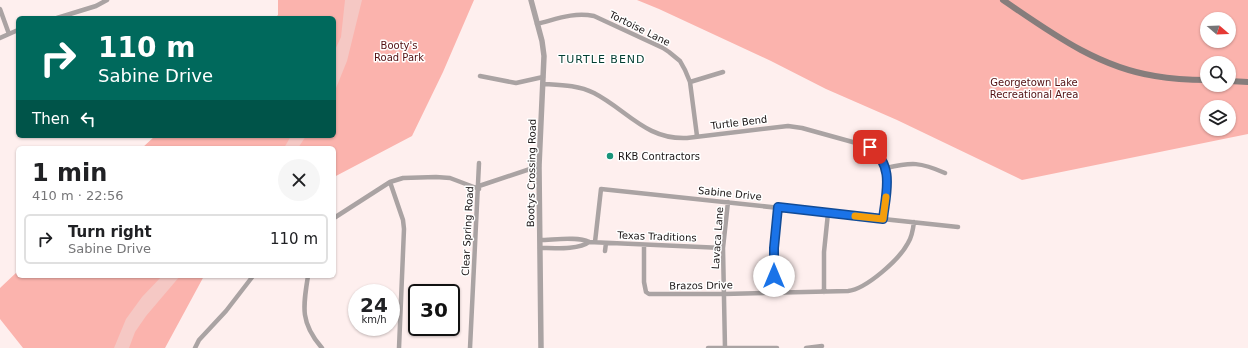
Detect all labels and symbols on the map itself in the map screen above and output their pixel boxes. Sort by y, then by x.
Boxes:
street label: Tortoise Lane [607,9,672,48]
north arrow [1200,12,1236,48]
park label: Booty's Road Park [374,40,424,63]
district label: TURTLE BEND [557,53,646,66]
park label: Georgetown Lake Recreational Area [990,77,1078,100]
street label: Turtle Bend [709,114,768,132]
street label: Bootys Crossing Road [525,119,538,227]
pin [853,130,887,164]
marker: RKB Contractors [605,151,615,161]
place label: RKB Contractors [618,151,700,162]
street label: Sabine Drive [698,185,762,202]
street label: Clear Spring Road [460,186,475,276]
street label: Lavaca Lane [710,206,725,270]
street label: Texas Traditions [616,230,697,243]
position arrow [753,255,795,297]
street label: Brazos Drive [669,279,733,292]
speed limit sign: 30 [408,284,460,336]

